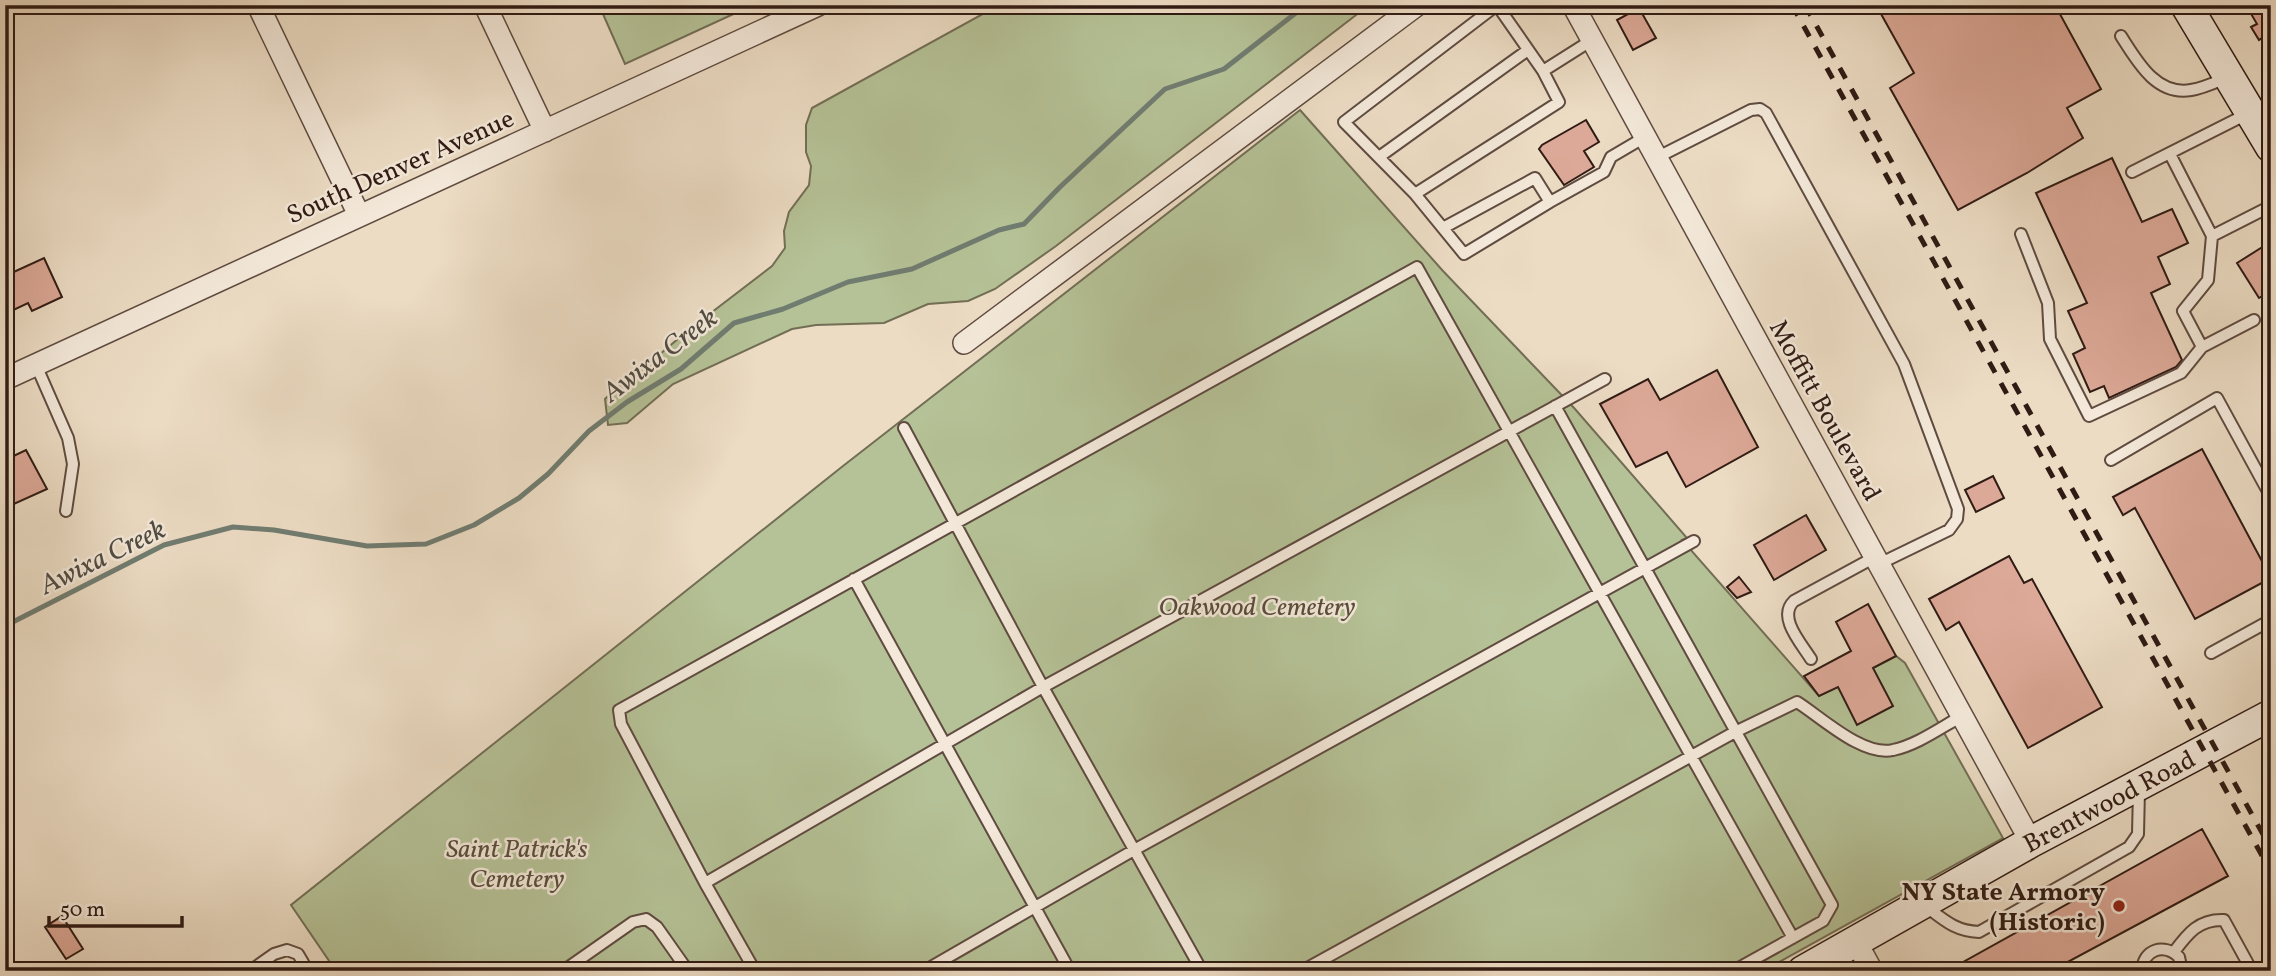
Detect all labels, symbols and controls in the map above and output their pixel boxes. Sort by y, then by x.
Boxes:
street label: South Denver Avenue [281,101,520,234]
water label: Awixa Creek [594,299,727,413]
street label: Moffitt Boulevard [1759,314,1889,508]
water label: Awixa Creek [33,511,173,606]
park label: Oakwood Cemetery [1158,590,1356,626]
street label: Brentwood Road [2017,742,2202,863]
park label: Saint Patrick's Cemetery [446,832,588,898]
place label: NY State Armory (Historic) [1901,875,2105,941]
scale bar [49,885,182,929]
text: 50 m [60,896,105,925]
marker: NY State Armory (Historic) [2111,898,2127,914]

